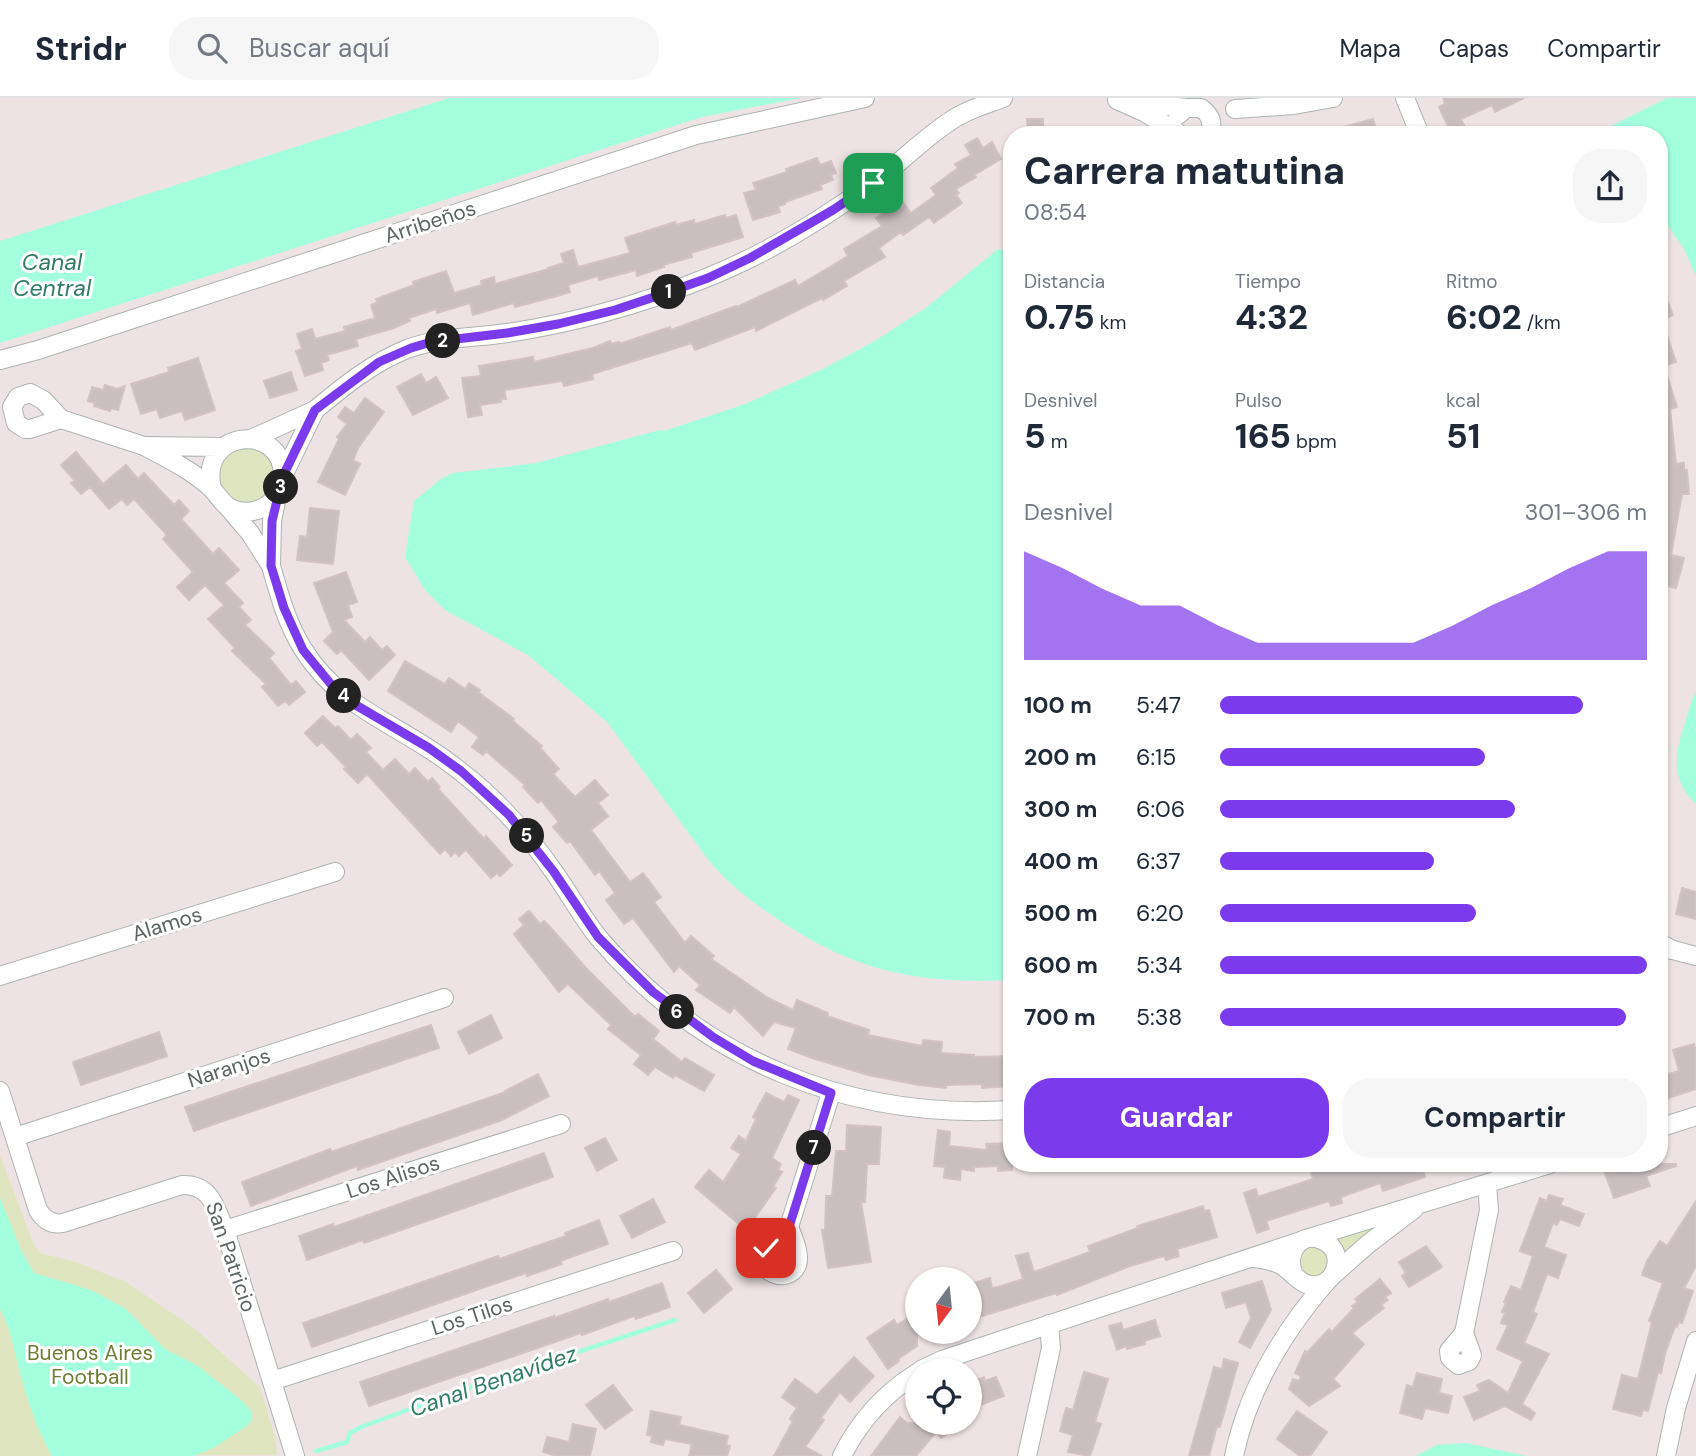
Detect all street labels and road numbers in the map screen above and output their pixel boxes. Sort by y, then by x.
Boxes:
street label: Arribeños [381,194,479,250]
street label: Alamos [129,900,205,948]
street label: Naranjos [184,1042,274,1094]
street label: Los Alisos [343,1149,443,1205]
street label: San Patricio [199,1198,263,1316]
street label: Los Tilos [428,1290,516,1342]

